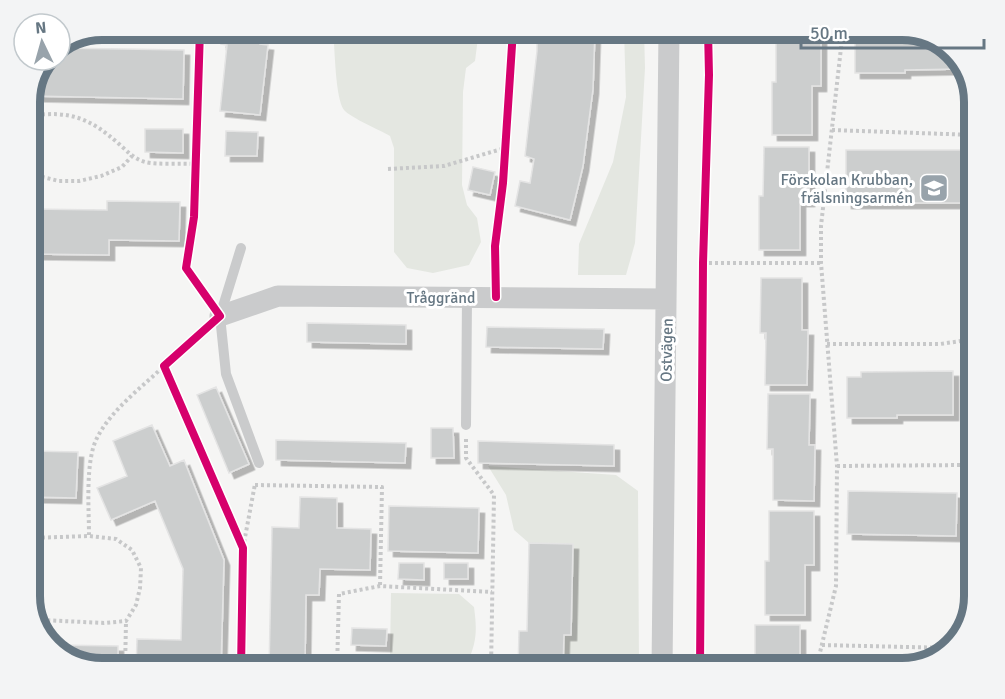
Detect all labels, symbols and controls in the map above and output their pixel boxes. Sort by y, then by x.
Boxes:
north arrow [12,12,72,72]
scale bar [801,12,984,50]
text: N [34,18,47,39]
text: 50 m [810,22,848,44]
place label: Förskolan Krubban, frälsningsarmén [781,170,913,208]
school or university icon: Förskolan Krubban, frälsningsarmén [918,172,950,204]
street label: Tråggränd [407,288,475,308]
street label: Ostvägen [656,318,678,382]

